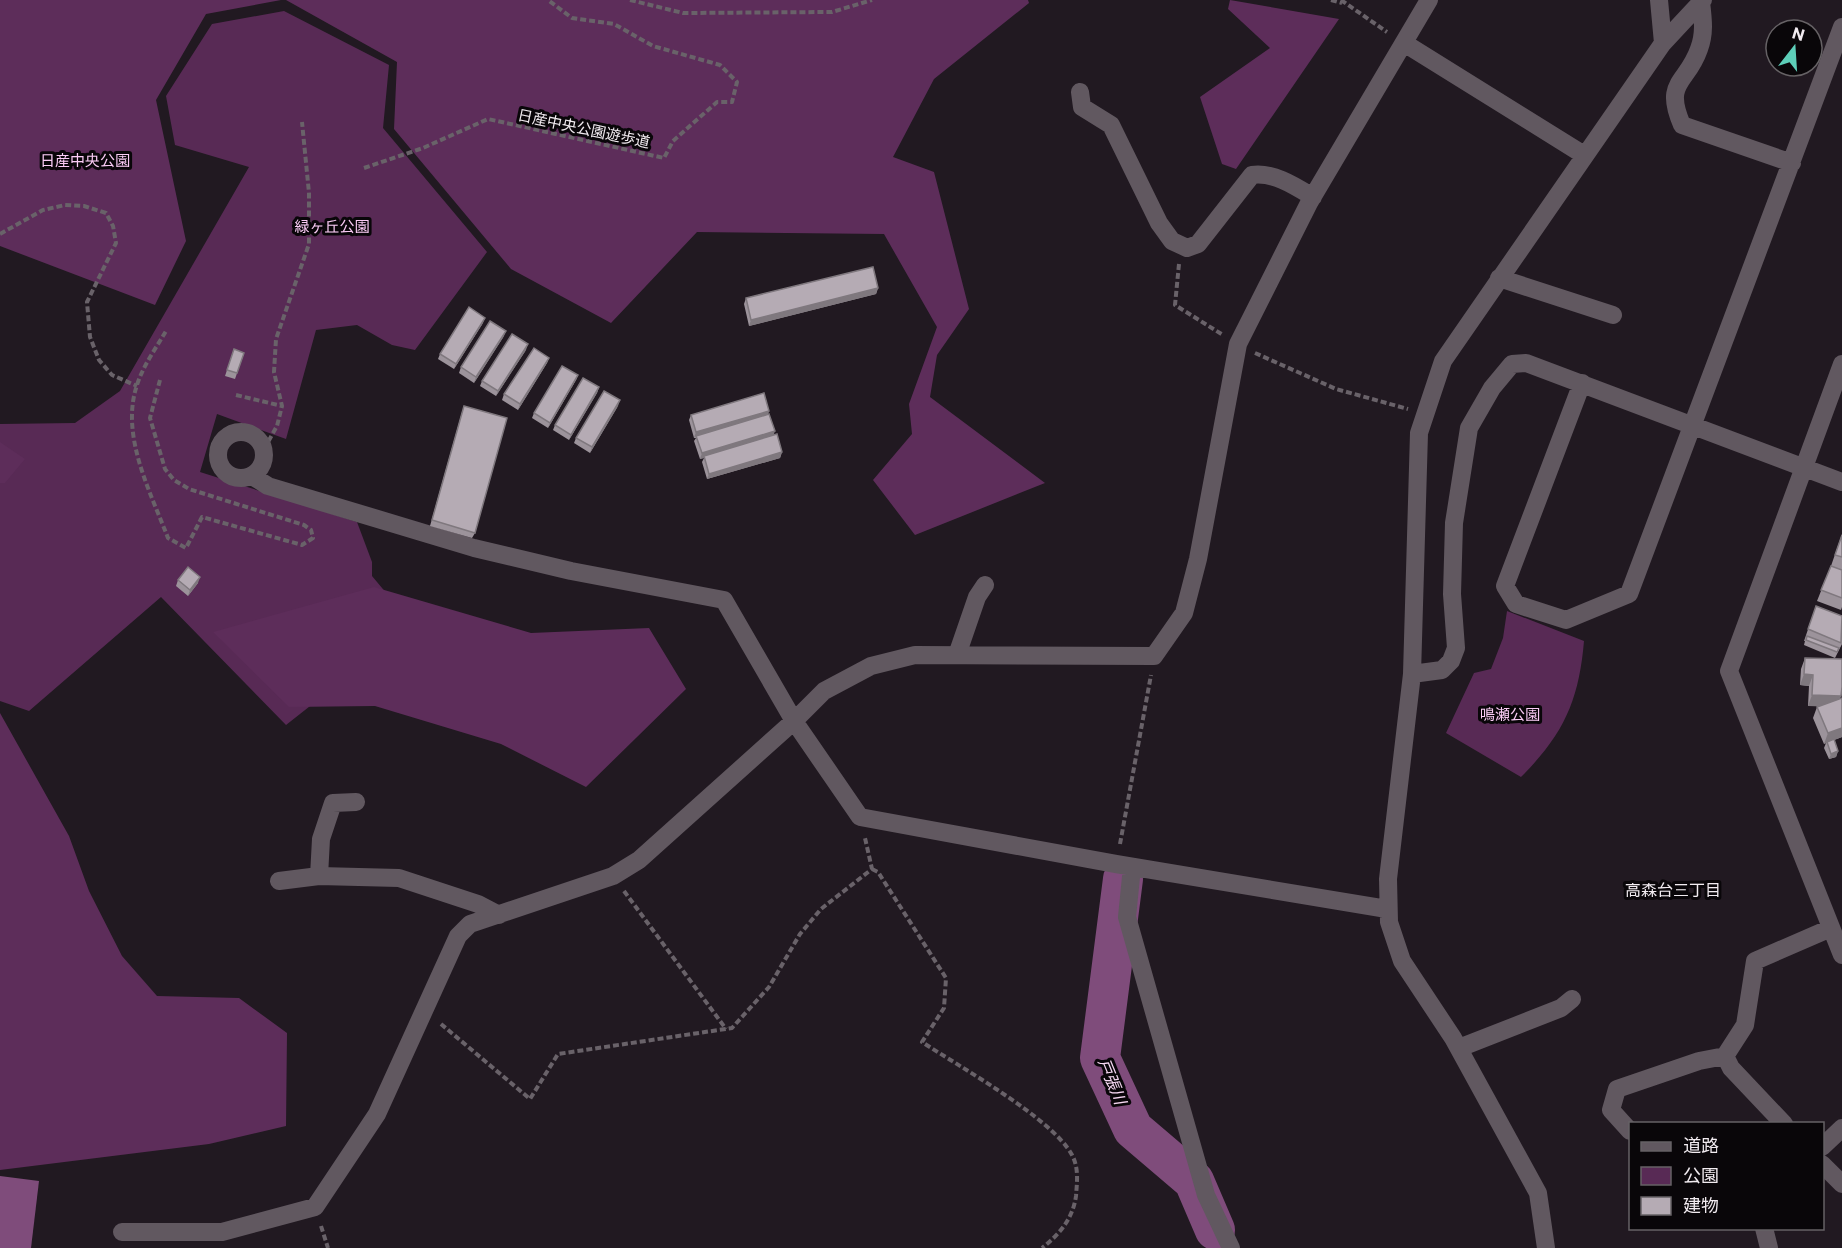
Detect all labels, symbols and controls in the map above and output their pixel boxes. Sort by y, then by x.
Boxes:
north arrow [1764,18,1824,78]
text: N [1790,22,1807,44]
street label: 日産中央公園遊歩道 [516,105,652,151]
park label: 日産中央公園 [40,151,130,169]
park label: 緑ヶ丘公園 [294,217,370,235]
park label: 鳴瀬公園 [1480,705,1540,723]
district label: 高森台三丁目 [1625,880,1721,899]
water label: 戸張川 [1095,1055,1132,1109]
legend [1629,1122,1824,1230]
text: 道路 [1683,1134,1719,1156]
text: 公園 [1683,1164,1719,1186]
text: 建物 [1683,1194,1719,1216]

